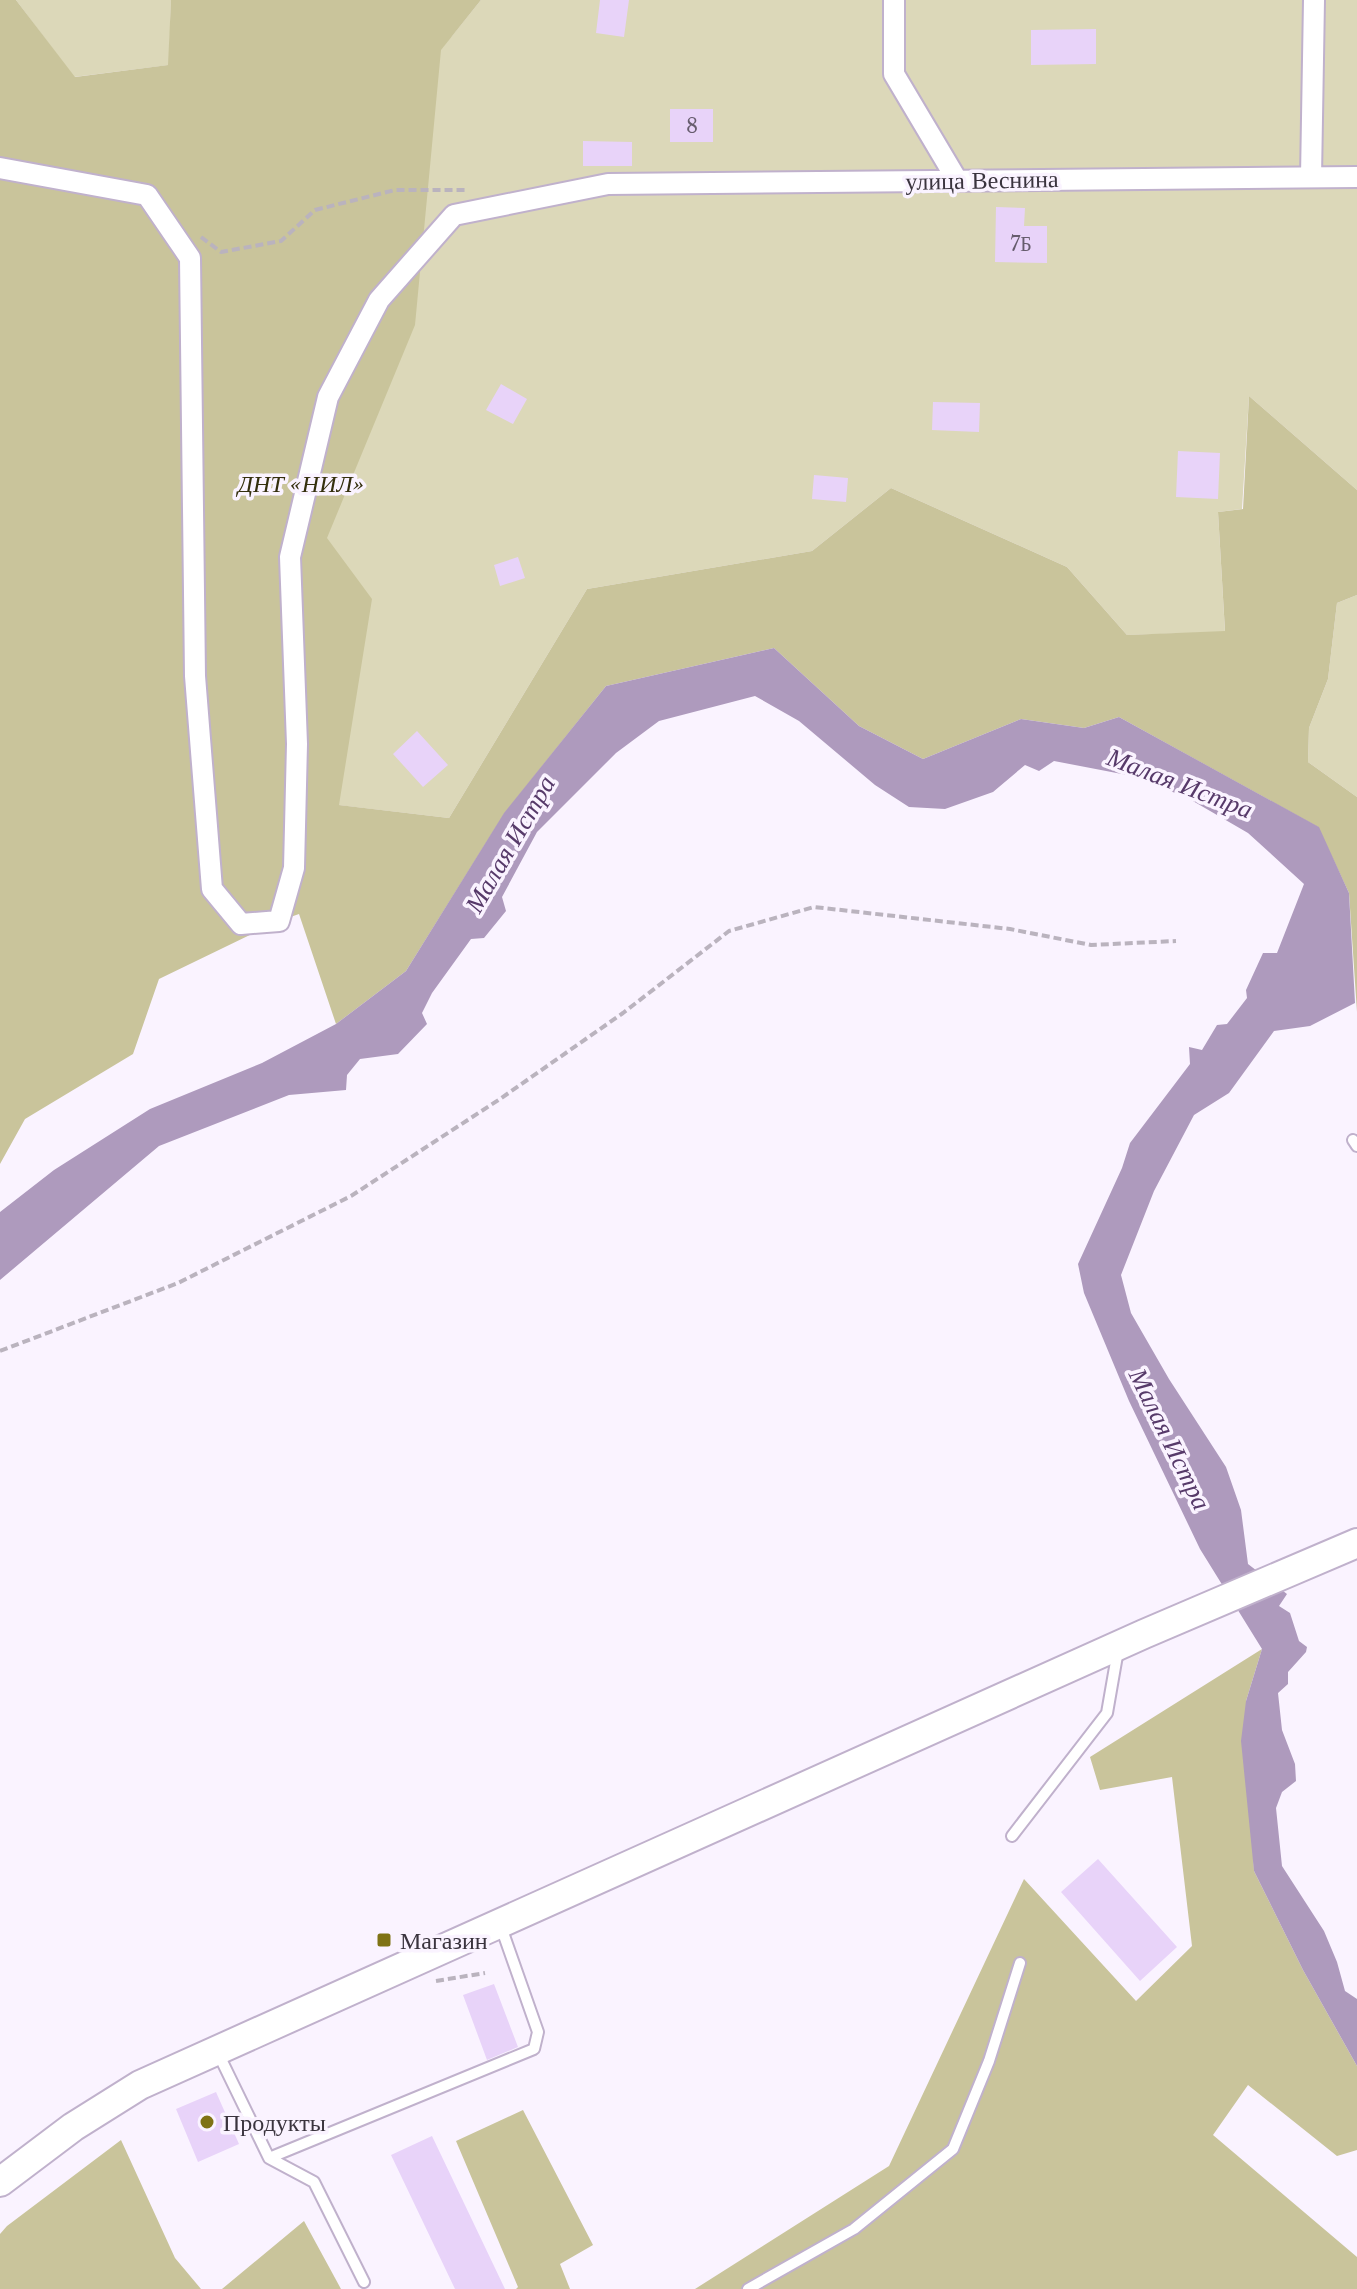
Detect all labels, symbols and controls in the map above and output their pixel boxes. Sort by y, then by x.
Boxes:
house number: 8 [686,114,698,138]
street label: улица Веснина [905,164,1059,196]
house number: 7Б [1010,232,1032,256]
park label: ДНТ «НИЛ» [236,469,364,498]
water label: Малая Истра [1102,740,1257,825]
water label: Малая Истра [457,770,562,919]
water label: Малая Истра [1122,1362,1218,1515]
place label: Магазин [400,1926,488,1955]
marker: Магазин [375,1931,393,1949]
place label: Продукты [223,2108,326,2137]
marker: Продукты [198,2113,216,2131]

